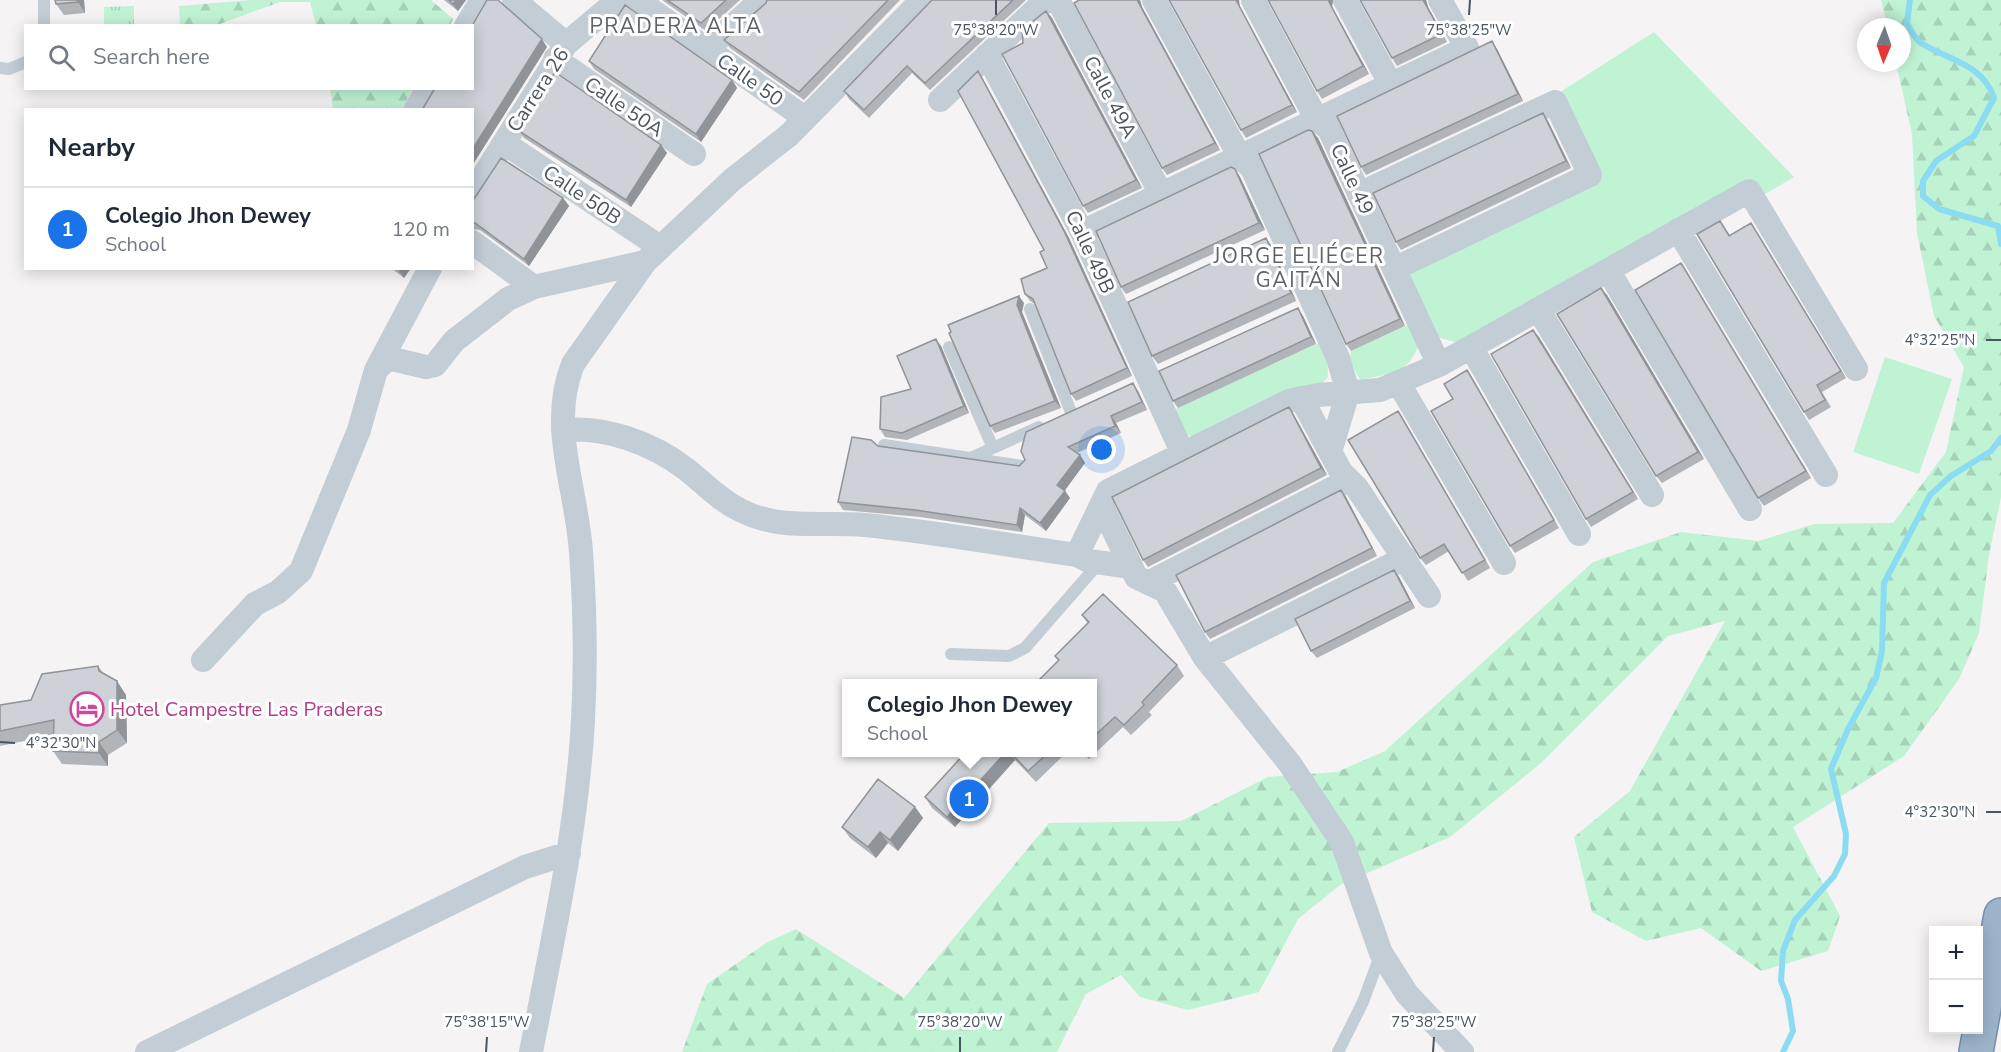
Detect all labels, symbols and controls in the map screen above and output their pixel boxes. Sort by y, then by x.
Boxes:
district label: PRADERA ALTA [589,12,763,40]
north arrow [1857,18,1911,72]
text: 75°38'20"W [953,20,1039,40]
text: 75°38'25"W [1426,20,1512,40]
search box [24,24,474,90]
icon: search [45,41,78,74]
text: Search here [93,42,210,72]
street label: Carrera 26 [501,43,575,137]
street label: Calle 50 [711,47,789,113]
street label: Calle 49A [1077,51,1143,143]
street label: Calle 50A [579,71,669,144]
text: Nearby [48,130,135,165]
street label: Calle 49 [1324,139,1380,219]
street label: Calle 50B [538,159,626,231]
text: Colegio Jhon Dewey [105,201,311,231]
street label: Calle 49B [1059,206,1121,298]
text: 1 [62,216,74,243]
text: 120 m [392,216,450,243]
text: School [105,231,166,258]
district label: JORGE ELIÉCER GAITÁN [1213,242,1384,294]
text: 4°32'25"N [1905,330,1975,350]
your location [1087,435,1116,464]
popup [842,679,1097,757]
text: Colegio Jhon Dewey [867,690,1072,720]
hotel icon: Hotel Campestre Las Praderas [69,691,105,727]
place label: Hotel Campestre Las Praderas [110,696,383,723]
text: School [867,720,928,747]
text: 4°32'30"N [26,733,96,753]
pin: 1 [950,776,988,822]
text: 4°32'30"N [1905,802,1975,822]
map controls [1929,926,1983,1034]
button: + [1929,926,1983,980]
button: − [1929,980,1983,1034]
text: 75°38'15"W [444,1012,530,1032]
text: 75°38'20"W [917,1012,1003,1032]
text: 75°38'25"W [1391,1012,1477,1032]

